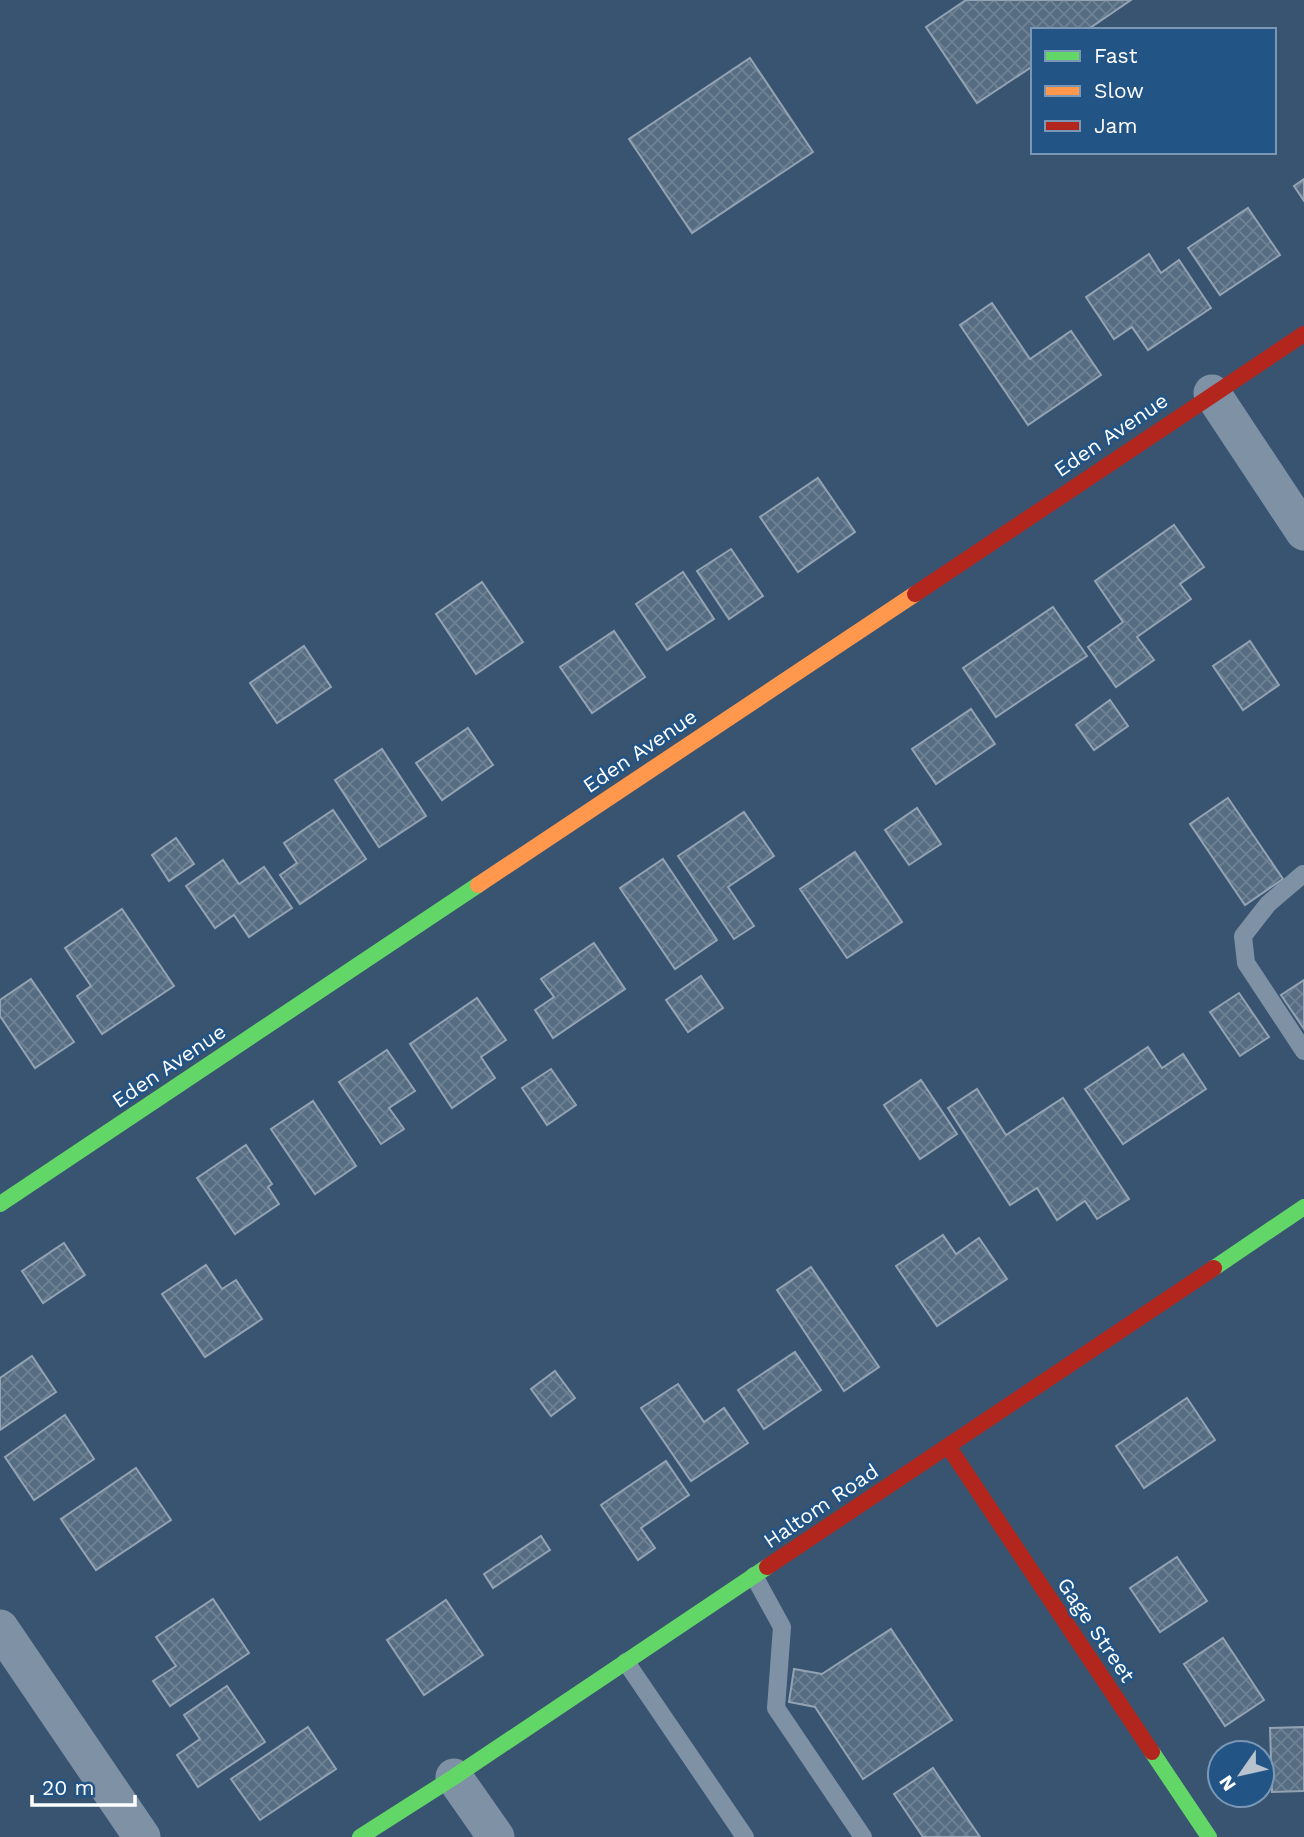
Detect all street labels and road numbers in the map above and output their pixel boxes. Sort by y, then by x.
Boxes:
street label: Eden Avenue [1049,387,1172,482]
street label: Eden Avenue [578,703,701,798]
street label: Eden Avenue [107,1018,230,1113]
street label: Haltom Road [759,1458,883,1553]
street label: Gage Street [1052,1573,1141,1687]

